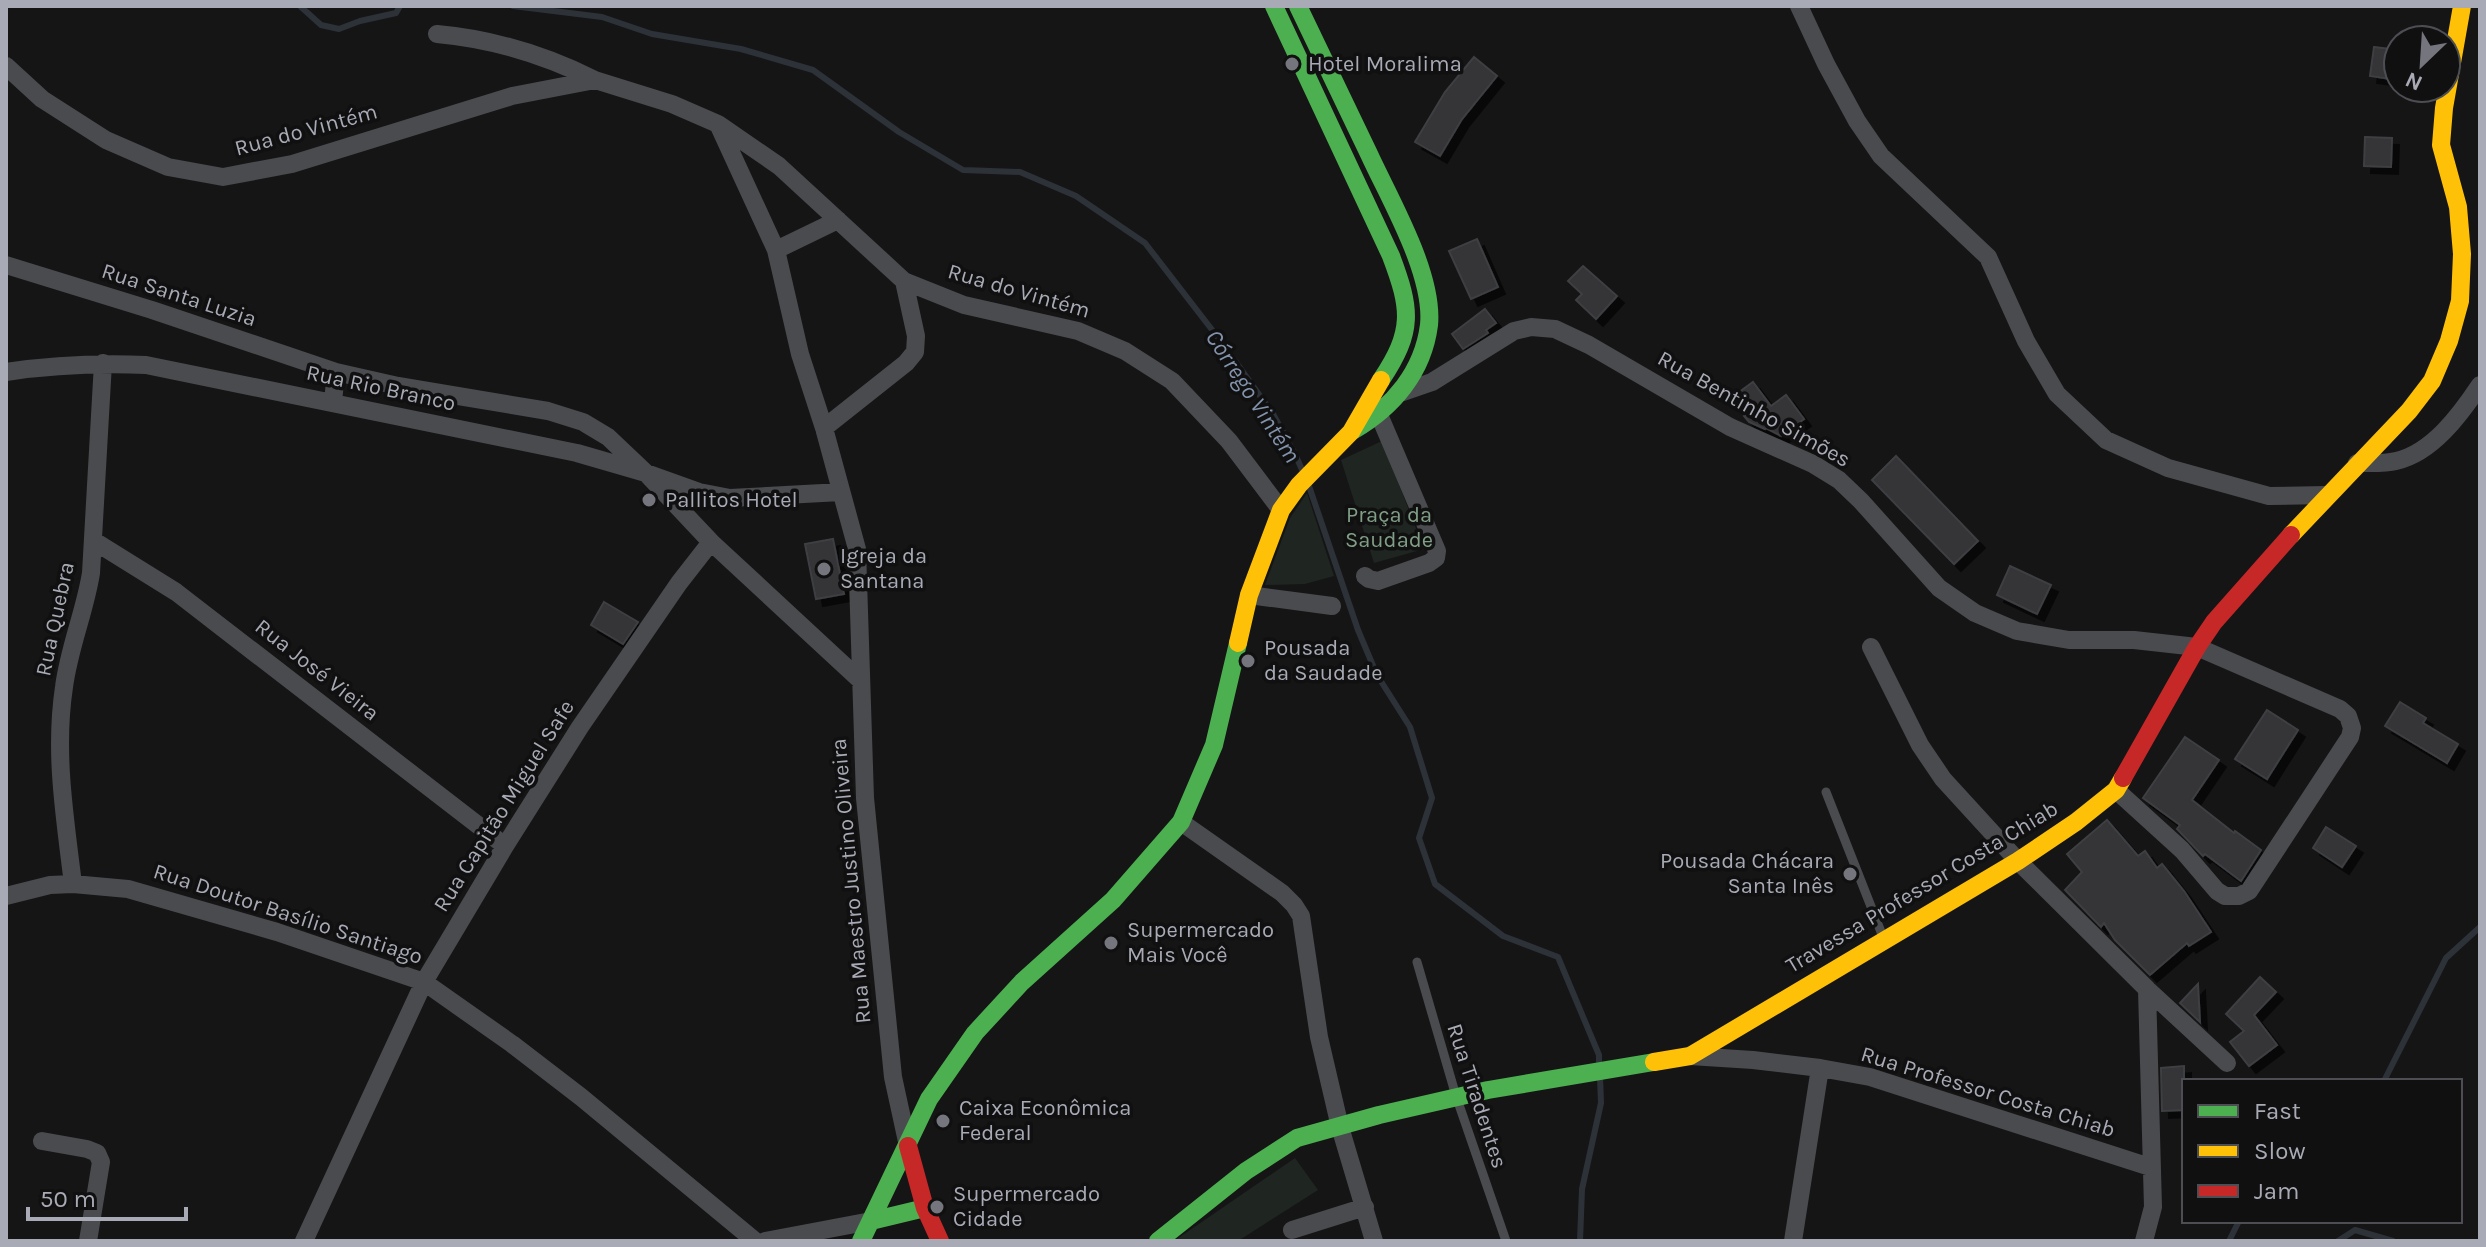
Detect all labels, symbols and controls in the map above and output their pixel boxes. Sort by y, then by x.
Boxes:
north arrow [2382,24,2462,104]
place label: Hotel Moralima [1308,51,1462,77]
marker: Hotel Moralima [1283,55,1301,73]
text: N [2401,66,2427,96]
street label: Rua do Vintém [232,98,380,162]
street label: Rua Santa Luzia [98,258,260,332]
street label: Rua do Vintém [945,258,1093,324]
water label: Córrego Vintém [1200,324,1306,468]
street label: Rua Bentinho Simões [1653,345,1855,473]
street label: Rua Rio Branco [304,360,458,416]
place label: Pallitos Hotel [665,487,798,513]
marker: Pallitos Hotel [640,491,658,509]
park label: Praça da Saudade [1345,502,1433,553]
place label: Igreja da Santana [840,543,927,594]
street label: Rua Quebra [30,559,80,679]
marker: Igreja da Santana [815,560,833,578]
street label: Rua José Vieira [250,614,384,726]
place label: Pousada da Saudade [1264,635,1383,686]
marker: Pousada da Saudade [1239,652,1257,670]
street label: Rua Capitão Miguel Safe [428,695,580,917]
street label: Rua Maestro Justino Oliveira [826,737,876,1025]
street label: Travessa Professor Costa Chiab [1781,795,2063,979]
place label: Pousada Chácara Santa Inês [1660,848,1834,899]
street label: Rua Doutor Basílio Santiago [150,858,426,970]
marker: Pousada Chácara Santa Inês [1841,865,1859,883]
place label: Supermercado Mais Você [1127,917,1274,968]
marker: Supermercado Mais Você [1102,934,1120,952]
street label: Rua Tiradentes [1441,1020,1513,1172]
street label: Rua Professor Costa Chiab [1858,1041,2118,1143]
legend [2182,1079,2462,1223]
place label: Caixa Econômica Federal [959,1095,1131,1146]
text: Fast [2254,1097,2301,1125]
marker: Caixa Econômica Federal [934,1112,952,1130]
text: Slow [2254,1137,2306,1165]
scale bar [28,1171,186,1221]
text: Jam [2254,1177,2299,1205]
place label: Supermercado Cidade [953,1181,1100,1232]
text: 50 m [40,1185,96,1213]
marker: Supermercado Cidade [928,1198,946,1216]

